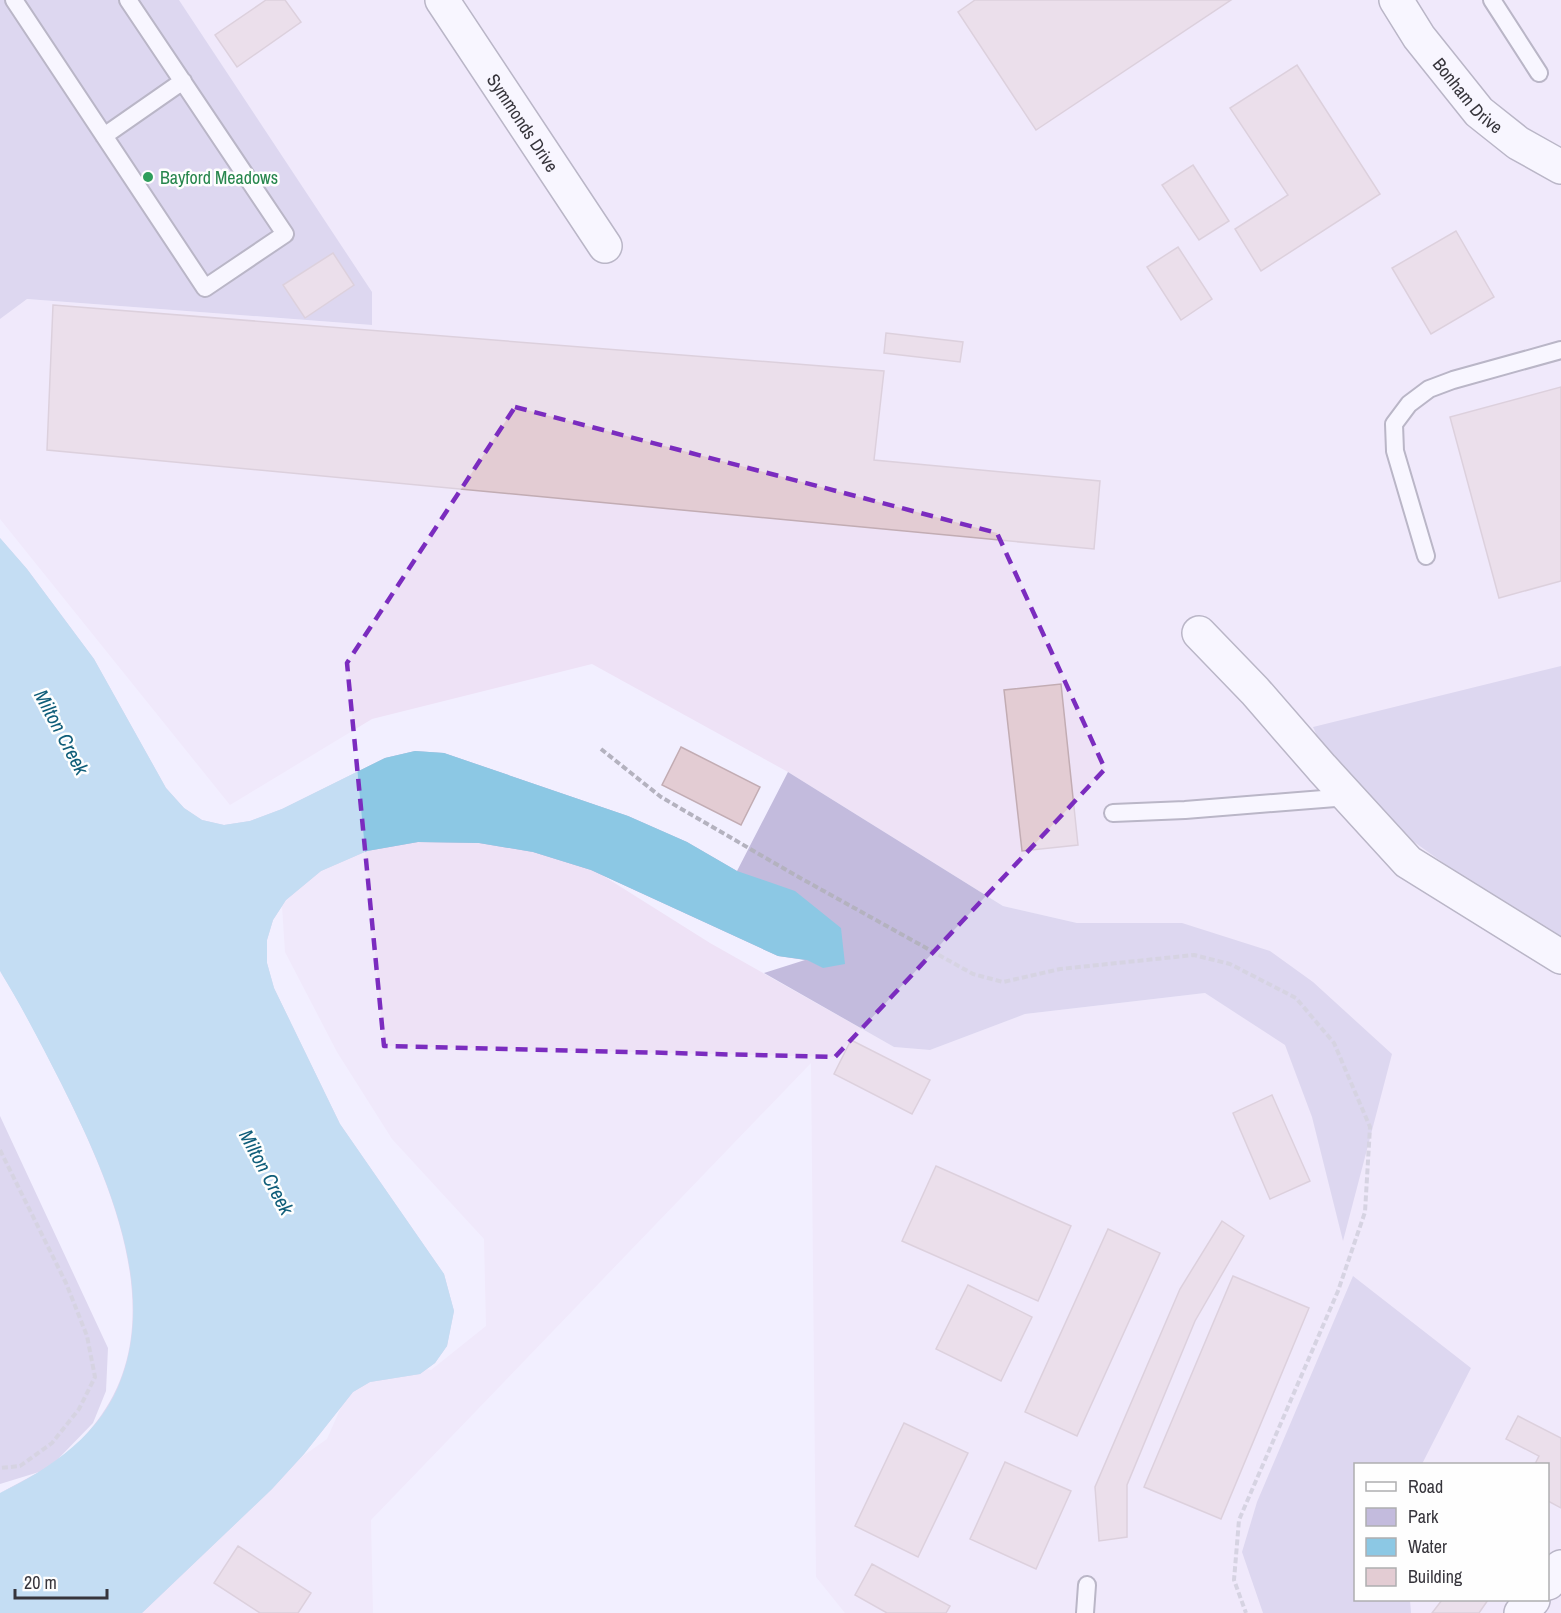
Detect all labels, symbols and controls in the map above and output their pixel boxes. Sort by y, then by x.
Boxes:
street label: Bonham Drive [1427,52,1508,139]
street label: Symmonds Drive [481,68,565,177]
place label: Bayford Meadows [160,165,278,190]
marker: Bayford Meadows [141,170,155,184]
water label: Milton Creek [28,685,96,780]
water label: Milton Creek [233,1125,301,1220]
legend [1354,1463,1549,1601]
text: Road [1408,1474,1443,1499]
text: Park [1408,1504,1439,1529]
text: Water [1408,1534,1447,1559]
scale bar [15,1562,106,1600]
text: Building [1408,1564,1463,1589]
text: 20 m [24,1570,57,1595]

